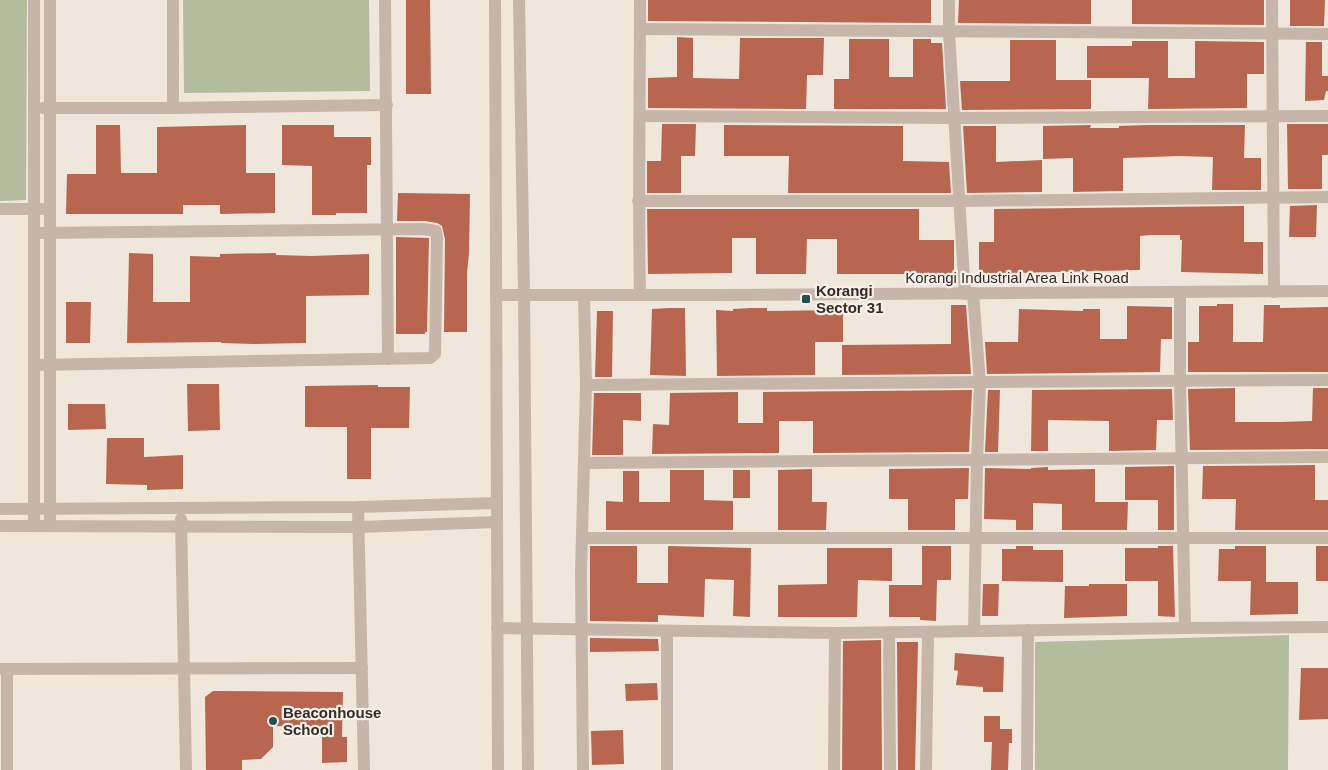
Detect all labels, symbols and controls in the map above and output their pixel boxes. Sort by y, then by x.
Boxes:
street label: Korangi Industrial Area Link Road [905,269,1129,286]
place label: Korangi Sector 31 [816,282,884,316]
marker: Korangi Sector 31 [800,293,812,305]
place label: Beaconhouse School [283,704,381,738]
marker: Beaconhouse School [267,715,279,727]

